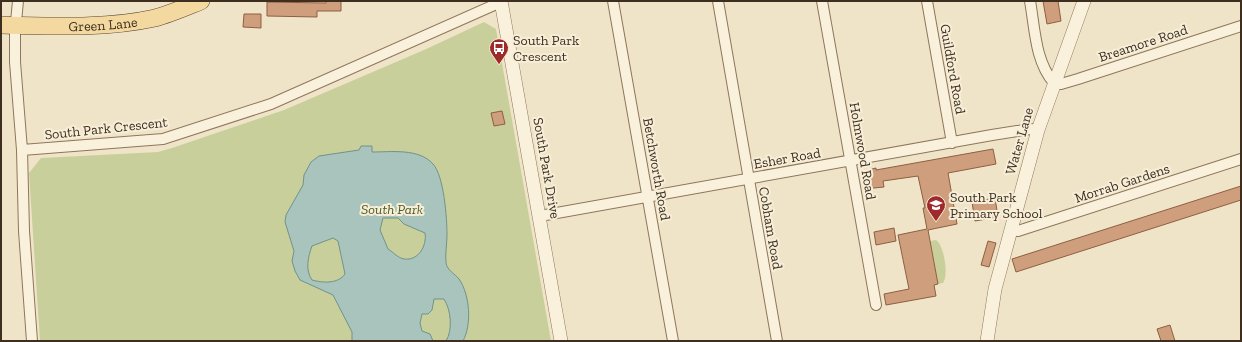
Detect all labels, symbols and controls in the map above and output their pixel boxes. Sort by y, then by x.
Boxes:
street label: Green Lane [68,13,139,35]
street label: Breamore Road [1096,21,1190,66]
street label: Guildford Road [936,23,969,116]
place label: South Park Crescent [513,32,580,65]
bus stop icon: South Park Crescent [488,37,510,65]
street label: Holmwood Road [846,101,880,202]
street label: Water Lane [1002,105,1037,177]
street label: South Park Crescent [44,114,169,143]
street label: South Park Drive [529,116,564,220]
street label: Betchworth Road [639,116,674,222]
street label: Esher Road [752,144,822,173]
street label: Morrab Gardens [1072,160,1172,207]
street label: Cobham Road [755,185,786,271]
place label: South Park Primary School [950,189,1043,222]
school or university icon: South Park Primary School [925,194,947,222]
park label: South Park [361,201,423,218]

